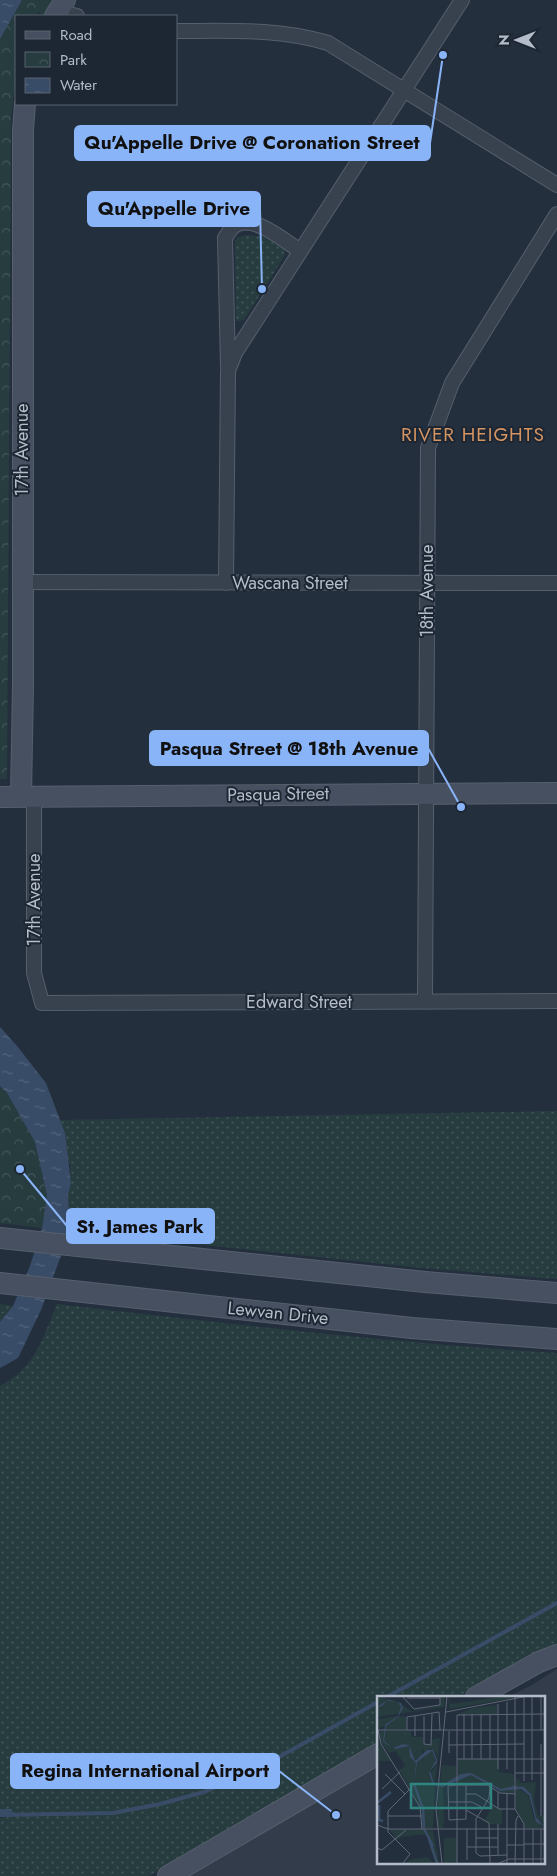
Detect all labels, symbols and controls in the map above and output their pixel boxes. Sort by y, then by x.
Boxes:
legend [15,15,178,105]
north arrow [492,15,542,65]
text: Road [60,24,92,46]
text: N [494,34,514,46]
text: Park [60,49,87,71]
text: Water [60,74,98,96]
callout: Qu'Appelle Drive @ Coronation Street [75,126,430,160]
text: Qu'Appelle Drive @ Coronation Street [84,129,420,156]
callout: Qu'Appelle Drive [88,192,260,226]
text: Qu'Appelle Drive [98,195,250,222]
street label: 17th Avenue [9,404,35,496]
district label: RIVER HEIGHTS [401,421,545,448]
street label: 18th Avenue [414,544,440,638]
street label: Wascana Street [232,570,349,596]
callout: Pasqua Street @ 18th Avenue [150,731,428,765]
text: Pasqua Street @ 18th Avenue [160,735,418,762]
street label: Pasqua Street [227,780,330,808]
street label: 17th Avenue [21,854,47,946]
street label: Edward Street [246,989,353,1015]
callout: St. James Park [67,1209,214,1243]
text: St. James Park [76,1213,204,1240]
street label: Lewvan Drive [226,1295,330,1331]
inset map [377,1696,544,1864]
callout: Regina International Airport [11,1754,279,1788]
text: Regina International Airport [21,1757,269,1784]

